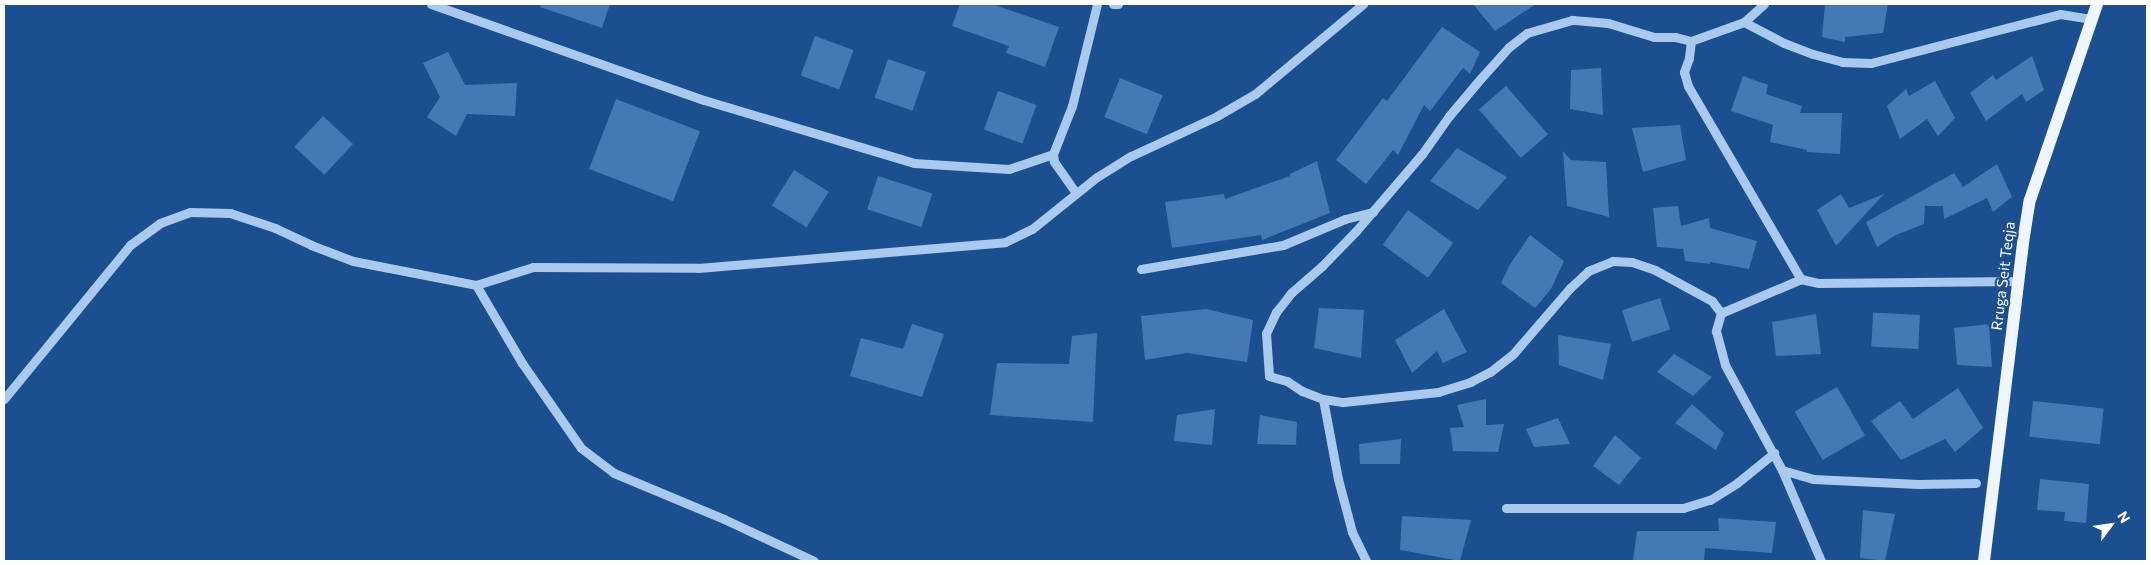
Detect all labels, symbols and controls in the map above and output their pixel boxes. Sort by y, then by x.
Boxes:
street label: Rruga Seit Teqja [1987,221,2019,331]
north arrow [2086,500,2136,550]
text: N [2114,508,2134,526]

